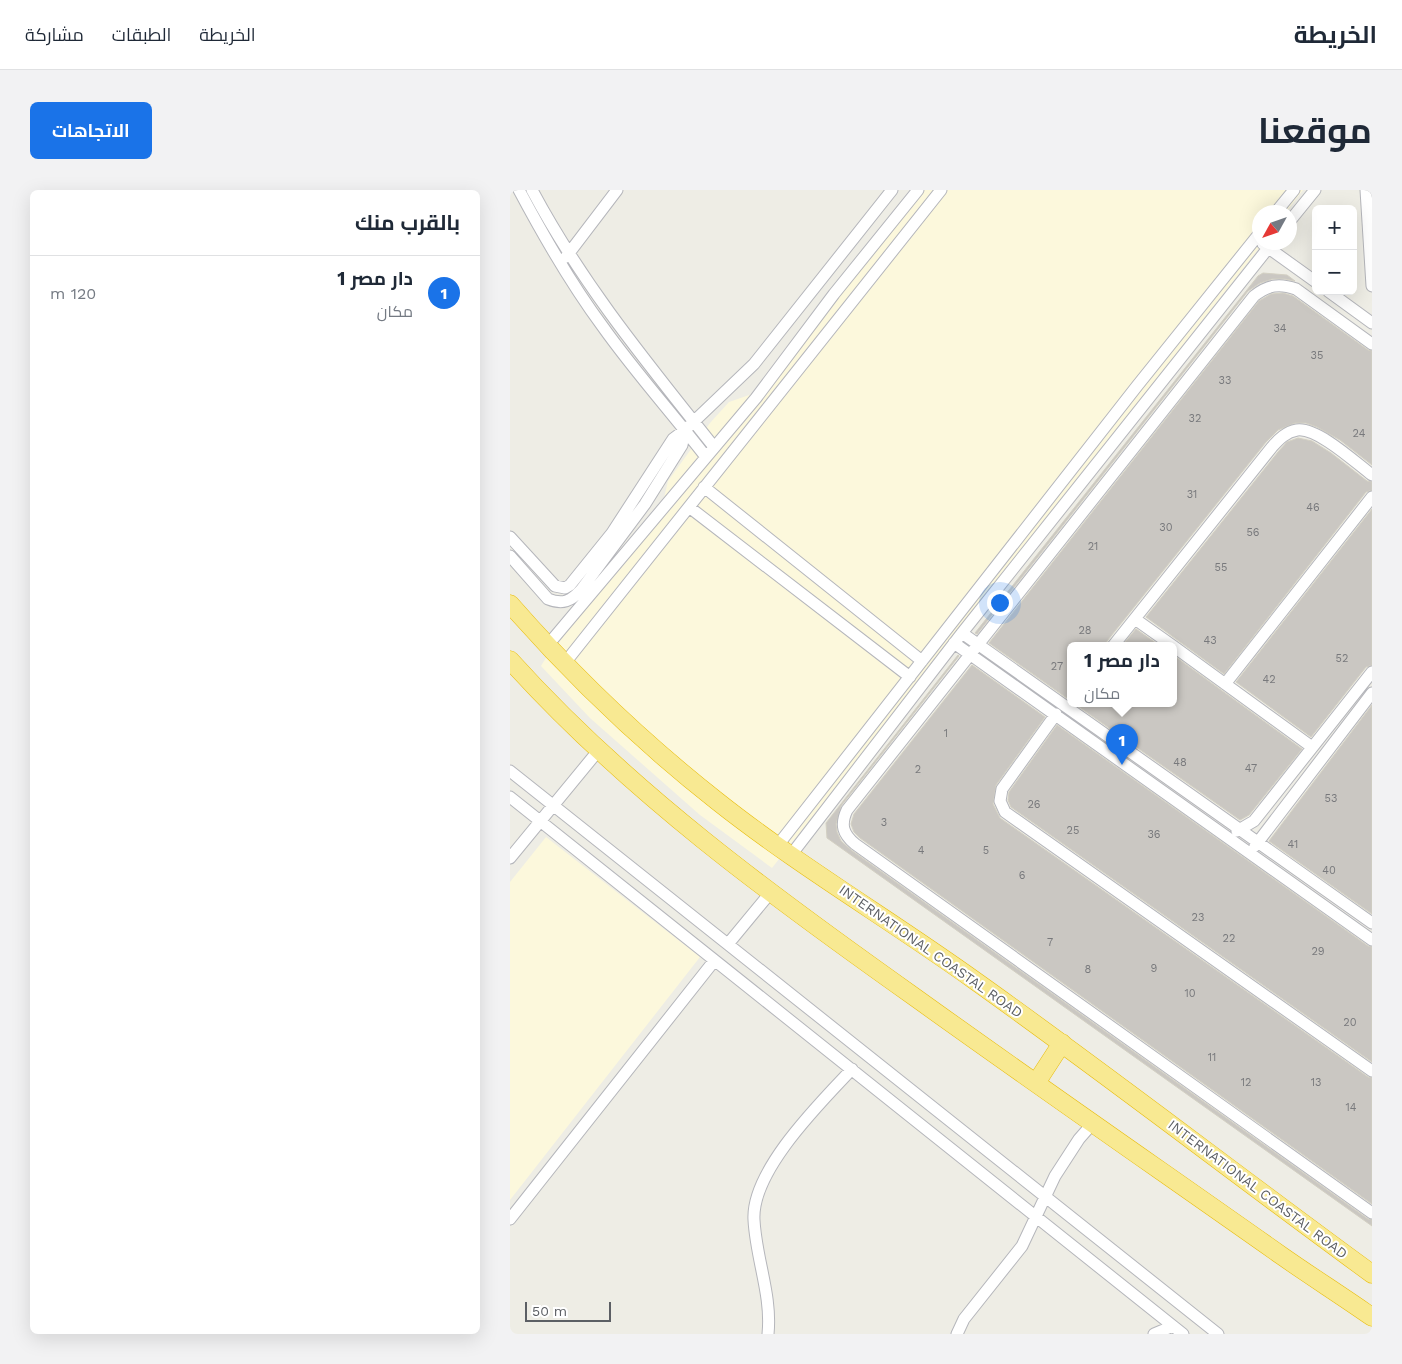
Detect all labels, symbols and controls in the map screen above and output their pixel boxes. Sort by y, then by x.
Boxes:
text: الخريطة [1294,21,1377,49]
text: مشاركة [25,24,84,45]
text: الطبقات [112,24,171,45]
text: الخريطة [199,24,256,45]
button: الاتجاهات [30,102,152,159]
text: موقعنا [1258,110,1372,152]
north arrow [1252,205,1297,250]
map controls [1312,205,1357,295]
button: + [1312,205,1357,250]
text: بالقرب منك [355,210,460,235]
button: − [1312,250,1357,295]
text: دار مصر 1 [337,267,413,290]
text: 120 m [50,284,96,303]
text: 1 [441,284,447,303]
text: مكان [377,302,413,321]
house number: 34 [1273,322,1287,335]
house number: 35 [1311,349,1323,362]
house number: 33 [1219,374,1231,387]
house number: 32 [1189,412,1201,425]
house number: 24 [1353,427,1366,440]
house number: 31 [1187,488,1197,501]
house number: 46 [1306,501,1320,514]
house number: 30 [1159,521,1173,534]
house number: 56 [1246,526,1260,539]
house number: 21 [1088,540,1098,553]
house number: 55 [1215,561,1227,574]
your location [987,590,1013,616]
house number: 28 [1078,624,1092,637]
house number: 43 [1203,634,1217,647]
popup [1067,642,1177,707]
text: دار مصر 1 [1084,649,1160,672]
house number: 52 [1336,652,1348,665]
house number: 27 [1051,660,1063,673]
house number: 42 [1262,673,1276,686]
text: مكان [1084,684,1120,703]
pin: 1 [1106,724,1138,765]
house number: 1 [944,727,948,740]
house number: 48 [1173,756,1187,769]
house number: 47 [1245,762,1257,775]
house number: 2 [915,763,921,776]
house number: 53 [1325,792,1337,805]
house number: 26 [1027,798,1041,811]
house number: 3 [881,816,887,829]
house number: 25 [1067,824,1079,837]
house number: 36 [1147,828,1161,841]
house number: 41 [1288,838,1298,851]
house number: 4 [918,844,925,857]
house number: 5 [983,844,989,857]
house number: 40 [1322,864,1336,877]
house number: 6 [1019,869,1026,882]
street label: INTERNATIONAL COASTAL ROAD [836,881,1026,1021]
house number: 23 [1192,911,1204,924]
house number: 22 [1223,932,1235,945]
house number: 7 [1047,936,1053,949]
house number: 29 [1311,945,1325,958]
house number: 9 [1151,962,1158,975]
house number: 8 [1085,963,1092,976]
house number: 10 [1184,987,1196,1000]
house number: 20 [1343,1016,1357,1029]
house number: 11 [1208,1051,1216,1064]
house number: 12 [1241,1076,1251,1089]
house number: 13 [1311,1076,1321,1089]
house number: 14 [1345,1101,1357,1114]
street label: INTERNATIONAL COASTAL ROAD [1165,1116,1351,1262]
scale bar [525,1299,611,1322]
text: 50 m [532,1303,567,1319]

